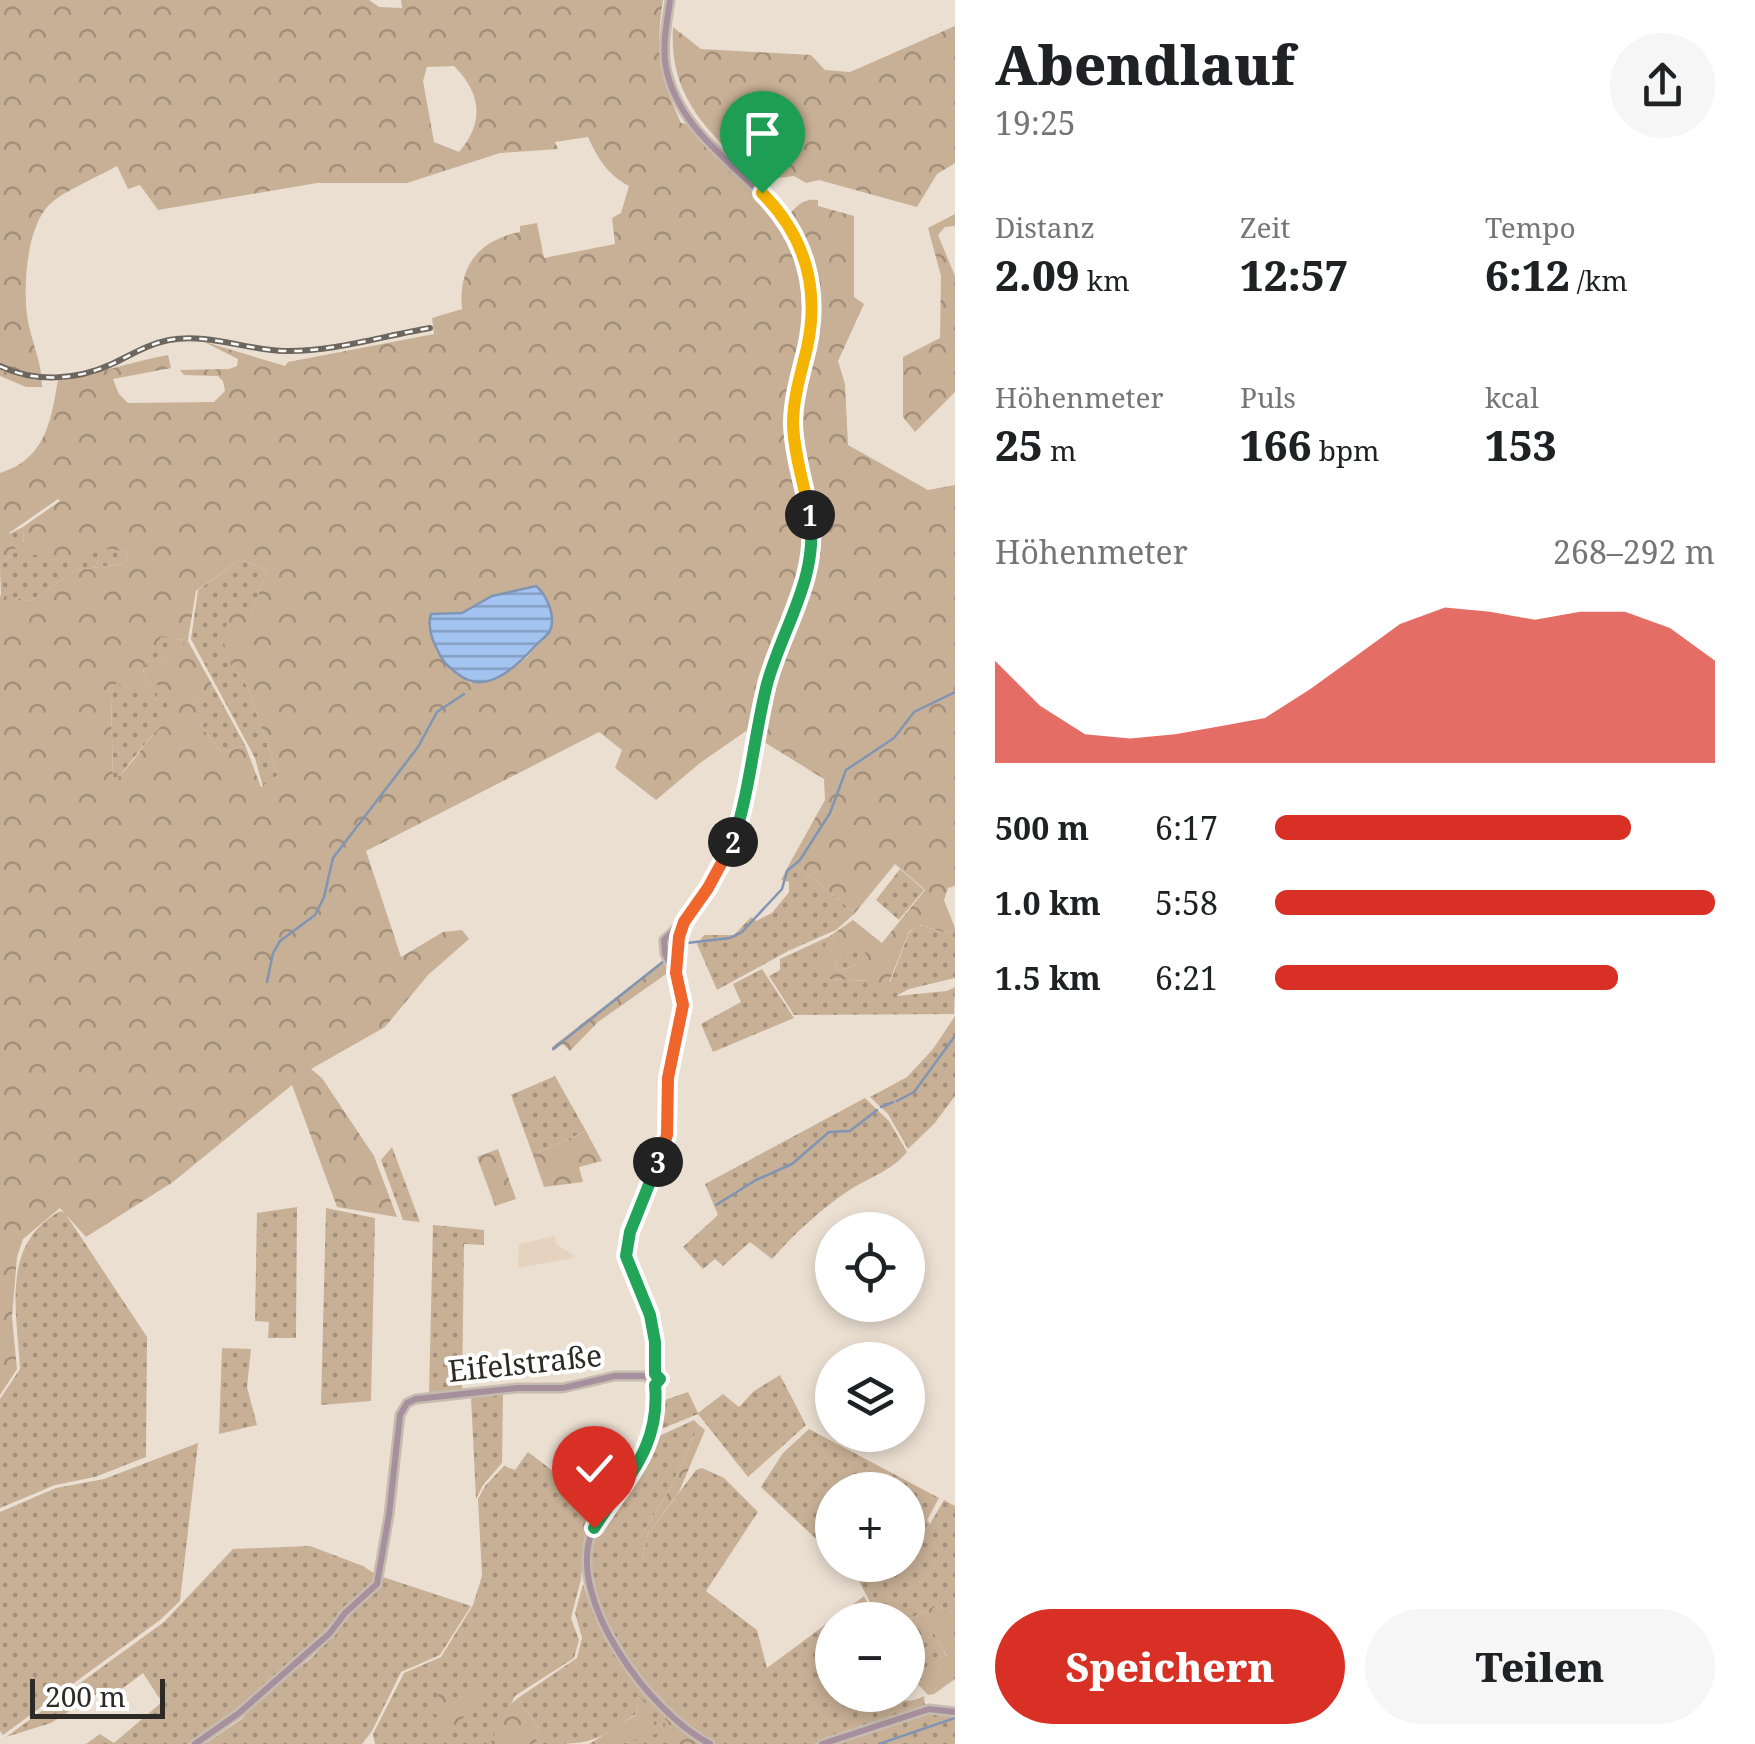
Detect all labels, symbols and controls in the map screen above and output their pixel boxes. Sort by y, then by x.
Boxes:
text: Abendlauf [995,26,1294,101]
button: share [1610,33,1715,138]
pin [720,91,805,194]
text: 19:25 [995,101,1076,144]
icon: arrive [735,106,790,161]
text: Distanz [995,208,1095,246]
text: Zeit [1240,208,1290,246]
text: Tempo [1485,208,1576,246]
text: 2.09 [995,246,1080,303]
text: 12:57 [1240,246,1348,303]
text: 6:12 [1485,246,1570,303]
text: km [1080,261,1130,299]
text: /km [1570,261,1628,299]
text: Höhenmeter [995,378,1164,416]
text: Puls [1240,378,1296,416]
text: kcal [1485,378,1539,416]
text: 25 [995,416,1043,473]
text: 166 [1240,416,1311,473]
text: 153 [1485,416,1556,473]
text: m [1043,431,1076,469]
text: bpm [1311,431,1380,469]
pin: 1 [785,490,835,540]
text: 1 [802,496,818,534]
text: Höhenmeter [995,530,1188,573]
text: 268–292 m [1553,530,1715,573]
text: 500 m [995,806,1089,849]
text: 6:17 [1155,806,1218,849]
pin: 2 [708,817,758,867]
text: 2 [725,823,741,861]
text: 1.0 km [995,881,1101,924]
text: 5:58 [1155,881,1218,924]
text: 1.5 km [995,956,1101,999]
text: 6:21 [1155,956,1218,999]
pin: 3 [633,1137,683,1187]
text: 3 [650,1143,666,1181]
map controls [815,1212,925,1712]
button: locate [815,1212,925,1322]
street label: Eifelstraße [446,1334,604,1391]
button: layers [815,1342,925,1452]
pin [552,1426,637,1529]
icon: check [567,1441,622,1496]
button: + [815,1472,925,1582]
button: − [815,1602,925,1712]
button: Speichern [995,1609,1345,1724]
button: Teilen [1365,1609,1715,1724]
scale bar [30,1674,165,1718]
text: 200 m [45,1677,126,1715]

